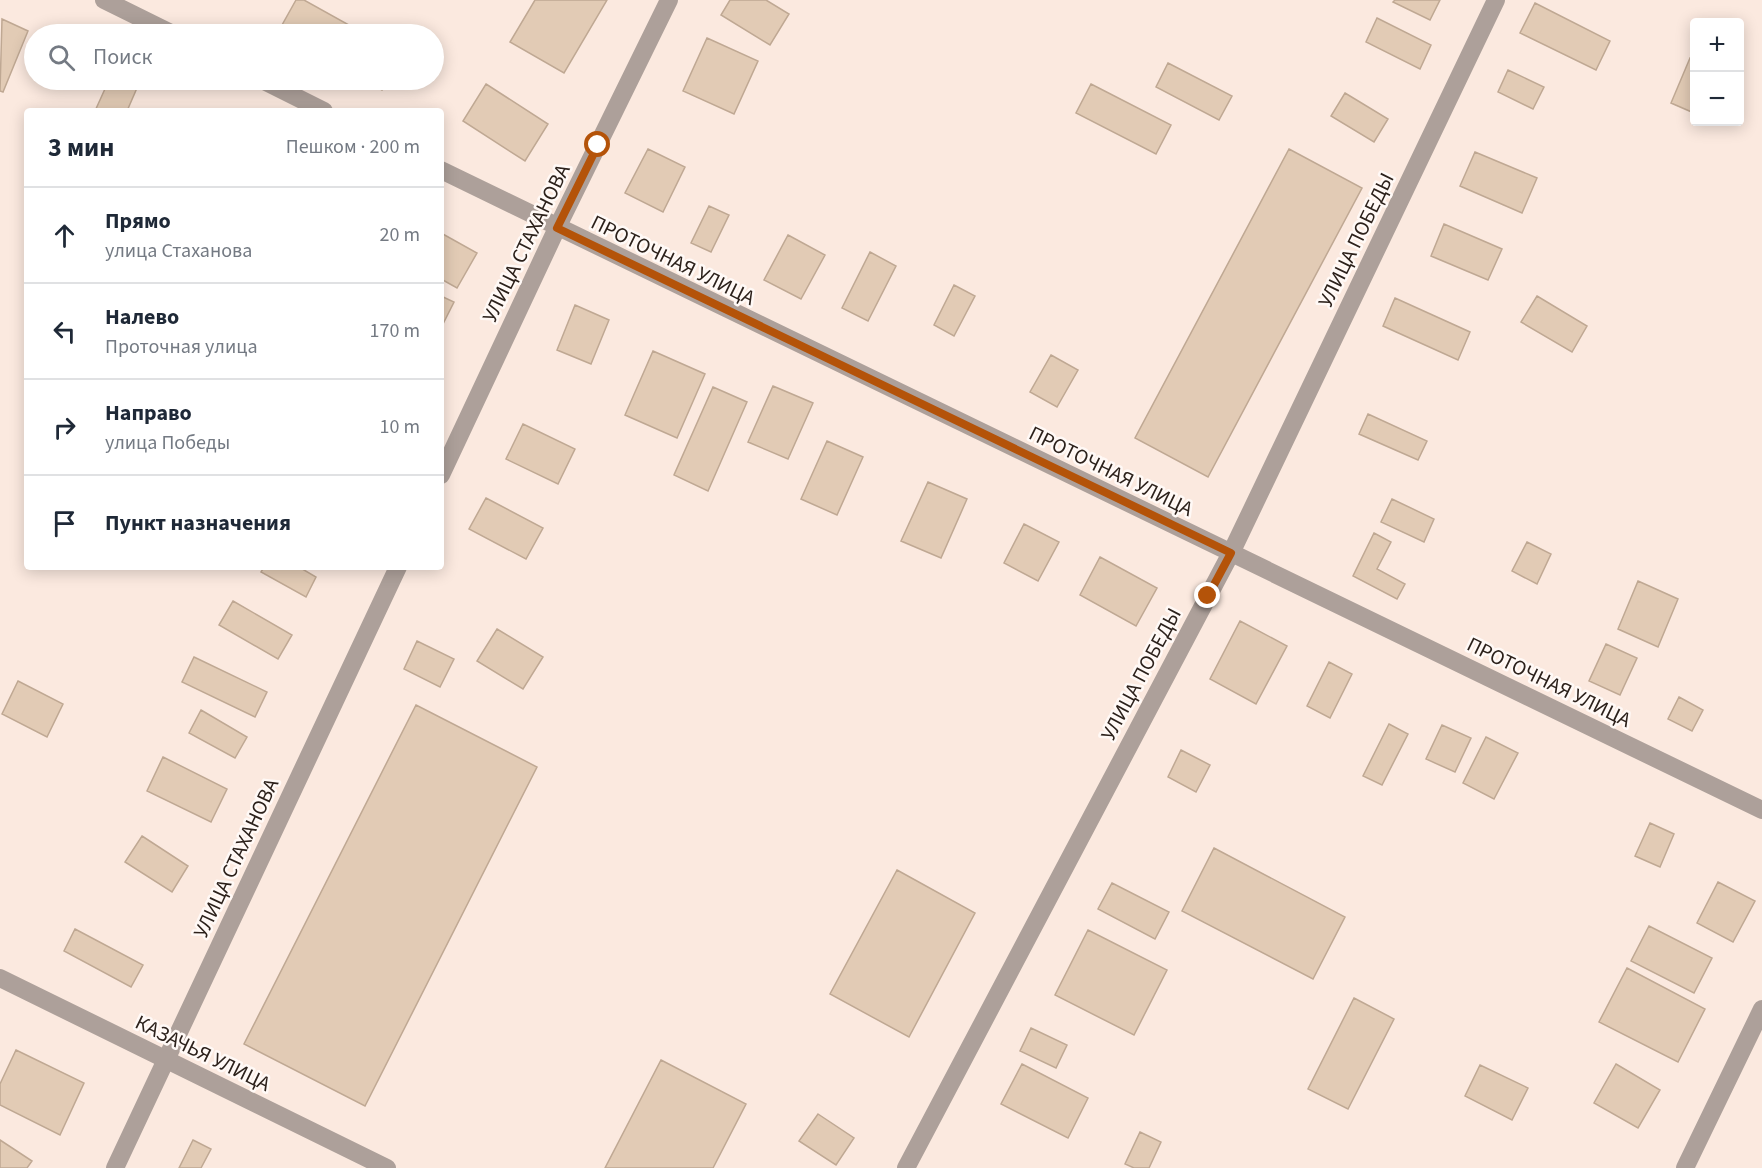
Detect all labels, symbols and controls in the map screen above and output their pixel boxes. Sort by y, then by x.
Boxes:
map controls [1690,18,1744,126]
button: + [1690,18,1744,72]
search box [24,24,444,90]
icon: search [45,41,78,74]
text: Поиск [93,41,152,73]
button: − [1690,72,1744,126]
text: 3 мин [48,129,114,166]
route start [584,131,610,157]
text: Пешком · 200 m [286,133,420,161]
street label: УЛИЦА СТАХАНОВА [475,158,578,327]
street label: УЛИЦА ПОБЕДЫ [1310,168,1402,312]
text: Прямо [105,205,171,237]
street label: ПРОТОЧНАЯ УЛИЦА [586,207,761,313]
icon: ahead [48,219,81,252]
text: 20 m [380,221,420,249]
text: улица Стаханова [105,237,252,265]
text: Налево [105,301,179,333]
icon: left [48,315,81,348]
text: 170 m [370,317,420,345]
text: Проточная улица [105,333,258,361]
text: Направо [105,397,192,429]
icon: right [48,411,81,444]
text: 10 m [380,413,420,441]
street label: ПРОТОЧНАЯ УЛИЦА [1024,418,1199,524]
text: улица Победы [105,429,230,457]
icon: arrive [48,507,81,540]
text: Пункт назначения [105,507,291,539]
route end [1194,582,1220,608]
street label: УЛИЦА ПОБЕДЫ [1093,602,1189,746]
street label: ПРОТОЧНАЯ УЛИЦА [1462,629,1637,735]
street label: УЛИЦА СТАХАНОВА [186,773,286,943]
street label: КАЗАЧЬЯ УЛИЦА [130,1007,276,1099]

